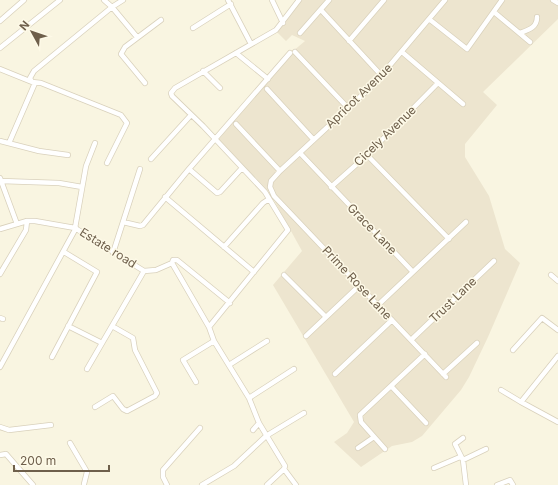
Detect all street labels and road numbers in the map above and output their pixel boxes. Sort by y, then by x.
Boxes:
street label: Apricot Avenue [322,60,395,131]
street label: Cicely Avenue [350,102,419,169]
street label: Grace Lane [344,200,400,257]
street label: Estate road [77,224,139,271]
street label: Prime Rose Lane [319,243,395,323]
street label: Trust Lane [426,273,479,326]

